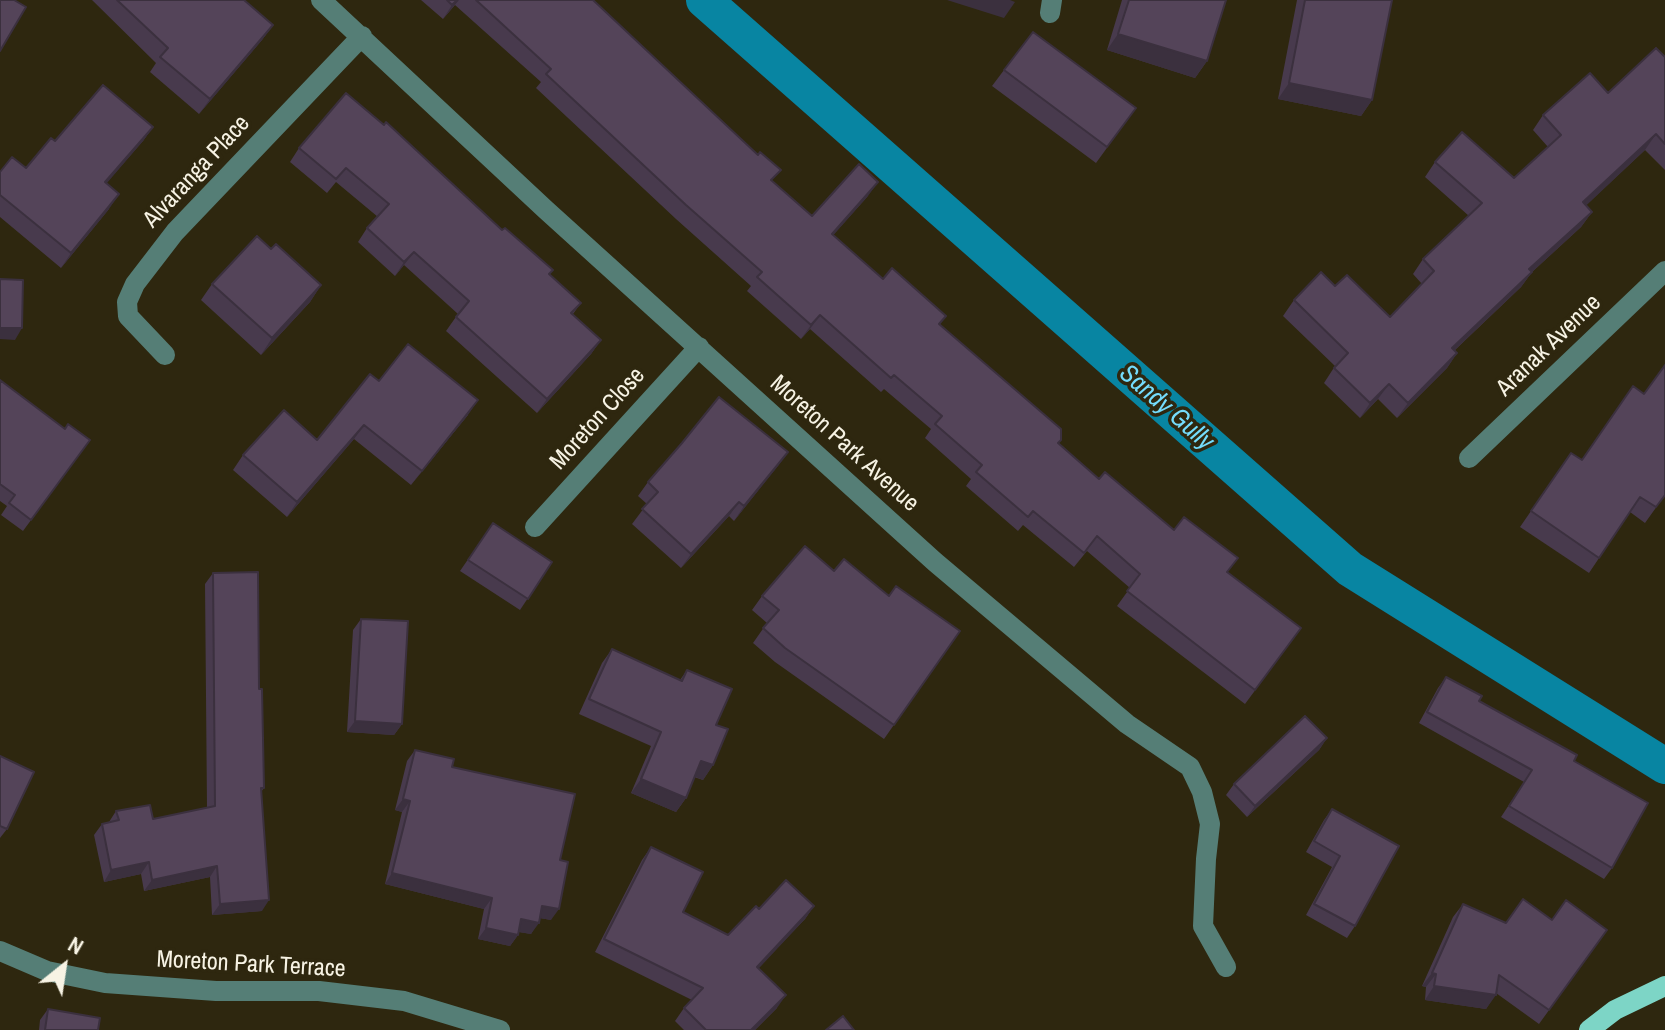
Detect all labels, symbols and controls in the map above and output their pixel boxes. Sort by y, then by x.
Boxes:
street label: Alvaranga Place [138,110,256,234]
street label: Aranak Avenue [1491,289,1607,403]
water label: Sandy Gully [1112,359,1220,457]
street label: Moreton Close [544,362,652,476]
street label: Moreton Park Avenue [764,370,924,518]
north arrow [24,926,104,1006]
text: N [63,929,89,961]
street label: Moreton Park Terrace [156,946,346,984]

